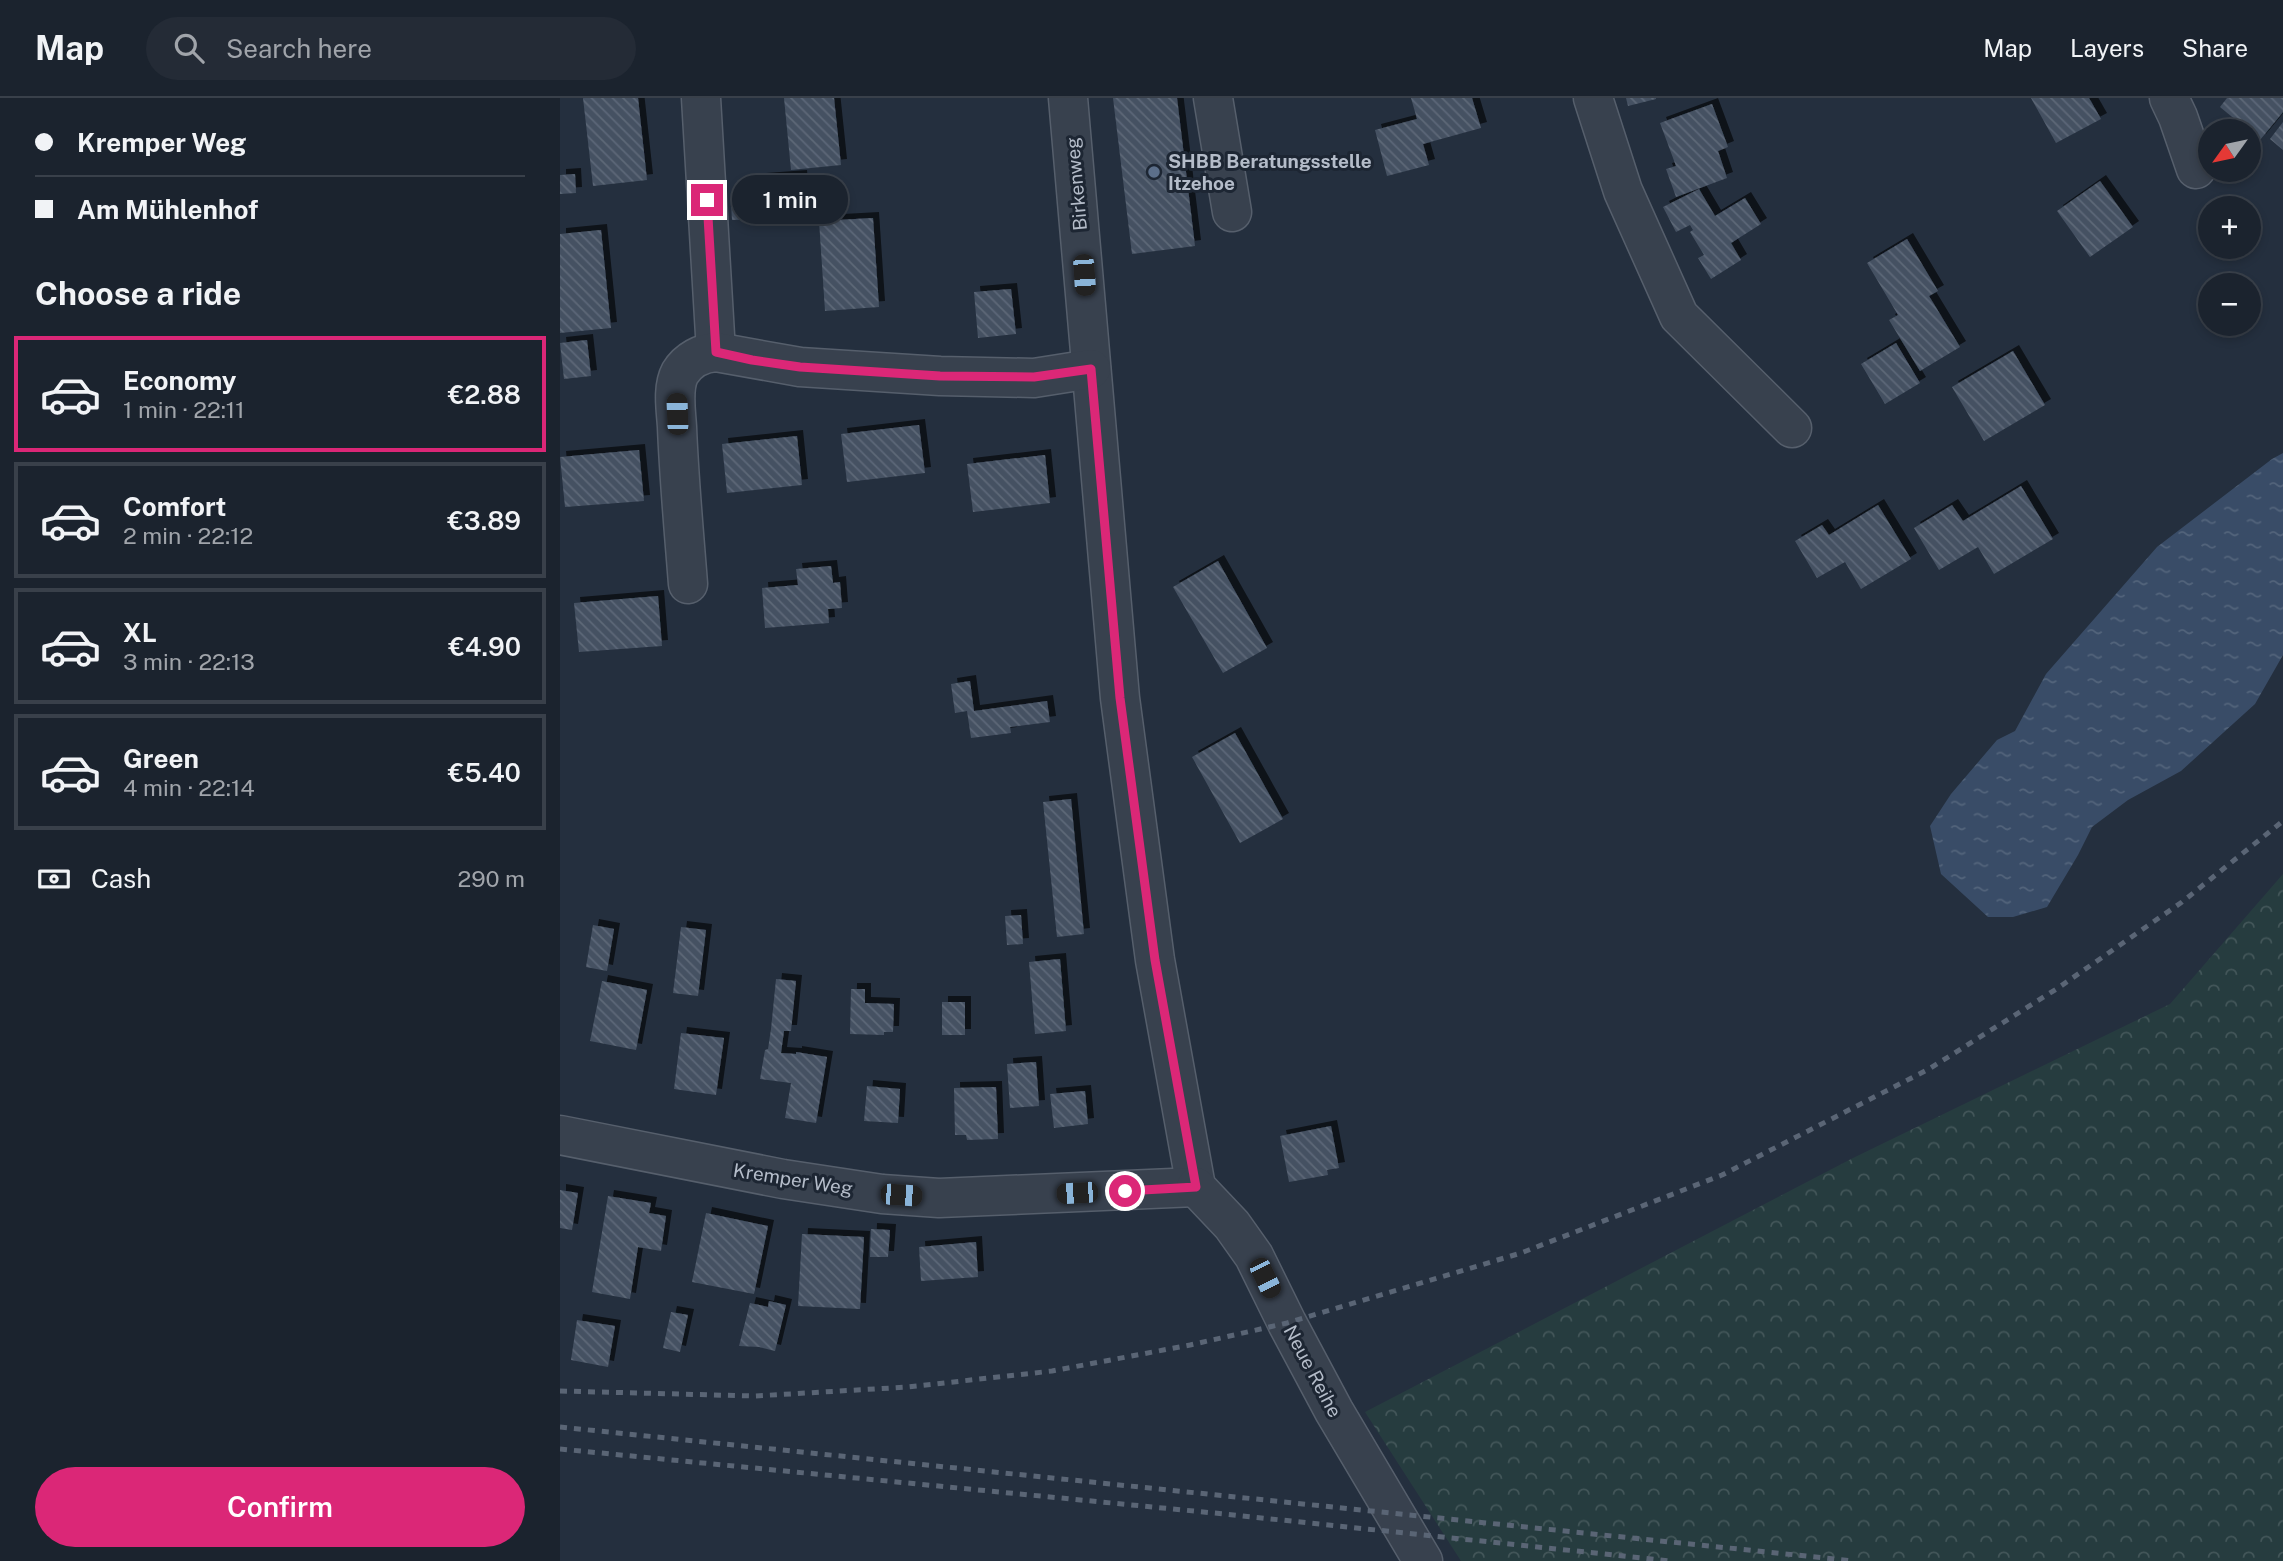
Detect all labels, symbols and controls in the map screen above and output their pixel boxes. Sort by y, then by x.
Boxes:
search box [146,17,636,80]
text: Map [35,29,104,67]
icon: search [170,29,208,67]
text: Search here [226,33,372,64]
text: Map [1983,34,2032,62]
text: Layers [2070,34,2144,62]
text: Share [2182,34,2248,62]
north arrow [2198,119,2261,182]
map controls [2198,119,2261,336]
text: Kremper Weg [77,127,246,158]
street label: Birkenweg [1061,136,1091,232]
place label: SHBB Beratungsstelle Itzehoe [1168,150,1372,194]
marker: SHBB Beratungsstelle Itzehoe [1146,164,1162,180]
callout: 1 min [732,176,847,224]
route end [691,184,723,216]
text: 1 min [763,186,817,213]
text: Am Mühlenhof [77,194,258,225]
button: + [2198,196,2261,259]
car [1073,253,1096,297]
button: − [2198,273,2261,336]
text: Choose a ride [35,275,241,312]
icon: car [39,363,102,426]
text: Economy [123,365,236,396]
text: €2.88 [448,379,521,410]
car [666,393,689,435]
text: 1 min · 22:11 [123,396,245,423]
icon: car [39,489,102,552]
text: Comfort [123,491,226,522]
text: €3.89 [448,505,521,536]
text: 2 min · 22:12 [123,522,253,549]
icon: car [39,615,102,678]
text: XL [123,617,157,648]
text: €4.90 [448,631,521,662]
text: 3 min · 22:13 [123,648,255,675]
icon: car [39,741,102,804]
text: Green [123,743,199,774]
text: €5.40 [448,757,521,788]
text: 4 min · 22:14 [123,774,255,801]
icon: cash [35,860,73,898]
text: Cash [91,863,151,894]
text: 290 m [458,865,525,892]
street label: Kremper Weg [732,1159,855,1199]
route start [1109,1175,1141,1207]
car [1056,1181,1099,1205]
car [880,1183,923,1207]
car [1247,1255,1284,1301]
street label: Neue Reihe [1280,1321,1346,1421]
button: Confirm [35,1467,525,1547]

